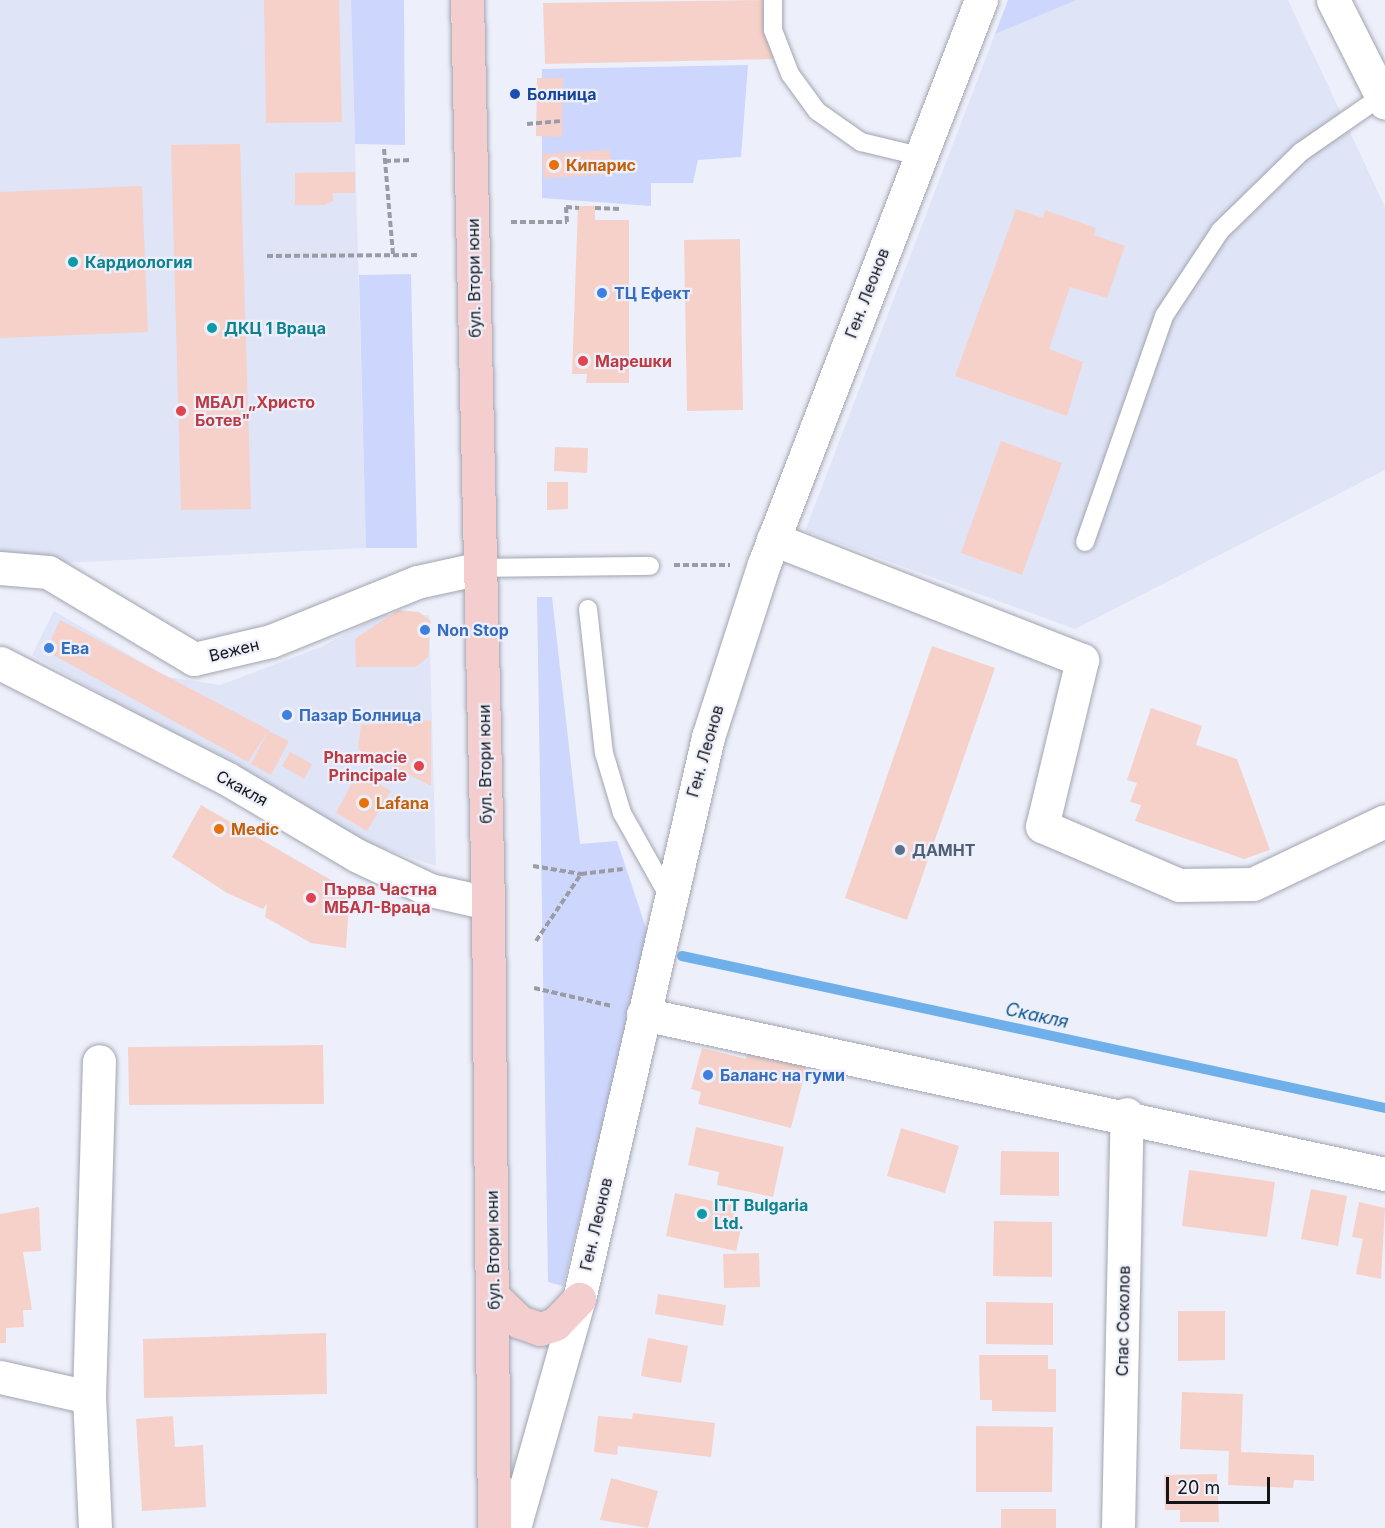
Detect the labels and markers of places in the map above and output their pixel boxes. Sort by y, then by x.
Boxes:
place label: Болница [527,84,597,104]
marker: Болница [508,87,522,101]
place label: Кипарис [566,155,636,175]
marker: Кипарис [547,158,561,172]
place label: Кардиология [85,252,192,272]
marker: Кардиология [66,255,80,269]
place label: ТЦ Ефект [614,283,690,303]
marker: ТЦ Ефект [595,286,609,300]
place label: ДКЦ 1 Враца [224,318,326,338]
marker: ДКЦ 1 Враца [205,321,219,335]
place label: Марешки [595,351,672,371]
marker: Марешки [576,354,590,368]
place label: МБАЛ „Христо Ботев" [195,392,315,430]
marker: МБАЛ „Христо Ботев" [172,402,190,420]
place label: Non Stop [437,620,509,640]
marker: Non Stop [418,623,432,637]
place label: Ева [61,638,89,658]
marker: Ева [42,641,56,655]
place label: Пазар Болница [299,705,421,725]
marker: Пазар Болница [280,708,294,722]
place label: Pharmacie Principale [324,747,407,785]
marker: Pharmacie Principale [412,759,426,773]
place label: Lafana [376,793,429,813]
marker: Lafana [357,796,371,810]
place label: Medic [231,819,279,839]
marker: Medic [212,822,226,836]
place label: ДАМНТ [912,840,975,860]
marker: ДАМНТ [893,843,907,857]
place label: Първа Частна МБАЛ-Враца [324,879,437,917]
marker: Първа Частна МБАЛ-Враца [302,889,320,907]
place label: Баланс на гуми [720,1065,845,1085]
marker: Баланс на гуми [701,1068,715,1082]
place label: ITT Bulgaria Ltd. [714,1195,808,1233]
marker: ITT Bulgaria Ltd. [695,1207,709,1221]

